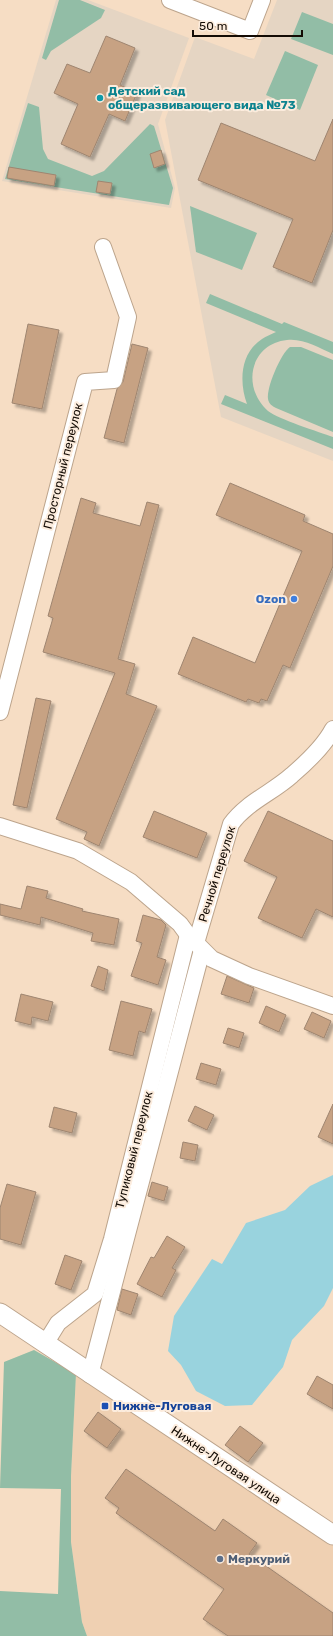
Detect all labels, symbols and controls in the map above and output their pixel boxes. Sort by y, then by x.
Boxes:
scale bar [193,12,302,38]
text: 50 m [199,19,227,33]
place label: Детский сад общеразвивающего вида №73 [108,84,296,112]
marker: Детский сад общеразвивающего вида №73 [95,93,105,103]
street label: Просторный переулок [41,401,86,530]
place label: Ozon [256,592,286,606]
marker: Ozon [289,594,299,604]
street label: Речной переулок [196,824,238,924]
street label: Тупиковый переулок [113,1089,155,1210]
place label: Нижне-Луговая [113,1399,211,1413]
marker: Нижне-Луговая [100,1401,110,1411]
street label: Нижне-Луговая улица [169,1423,283,1507]
place label: Меркурий [228,1552,290,1566]
marker: Меркурий [215,1554,225,1564]

